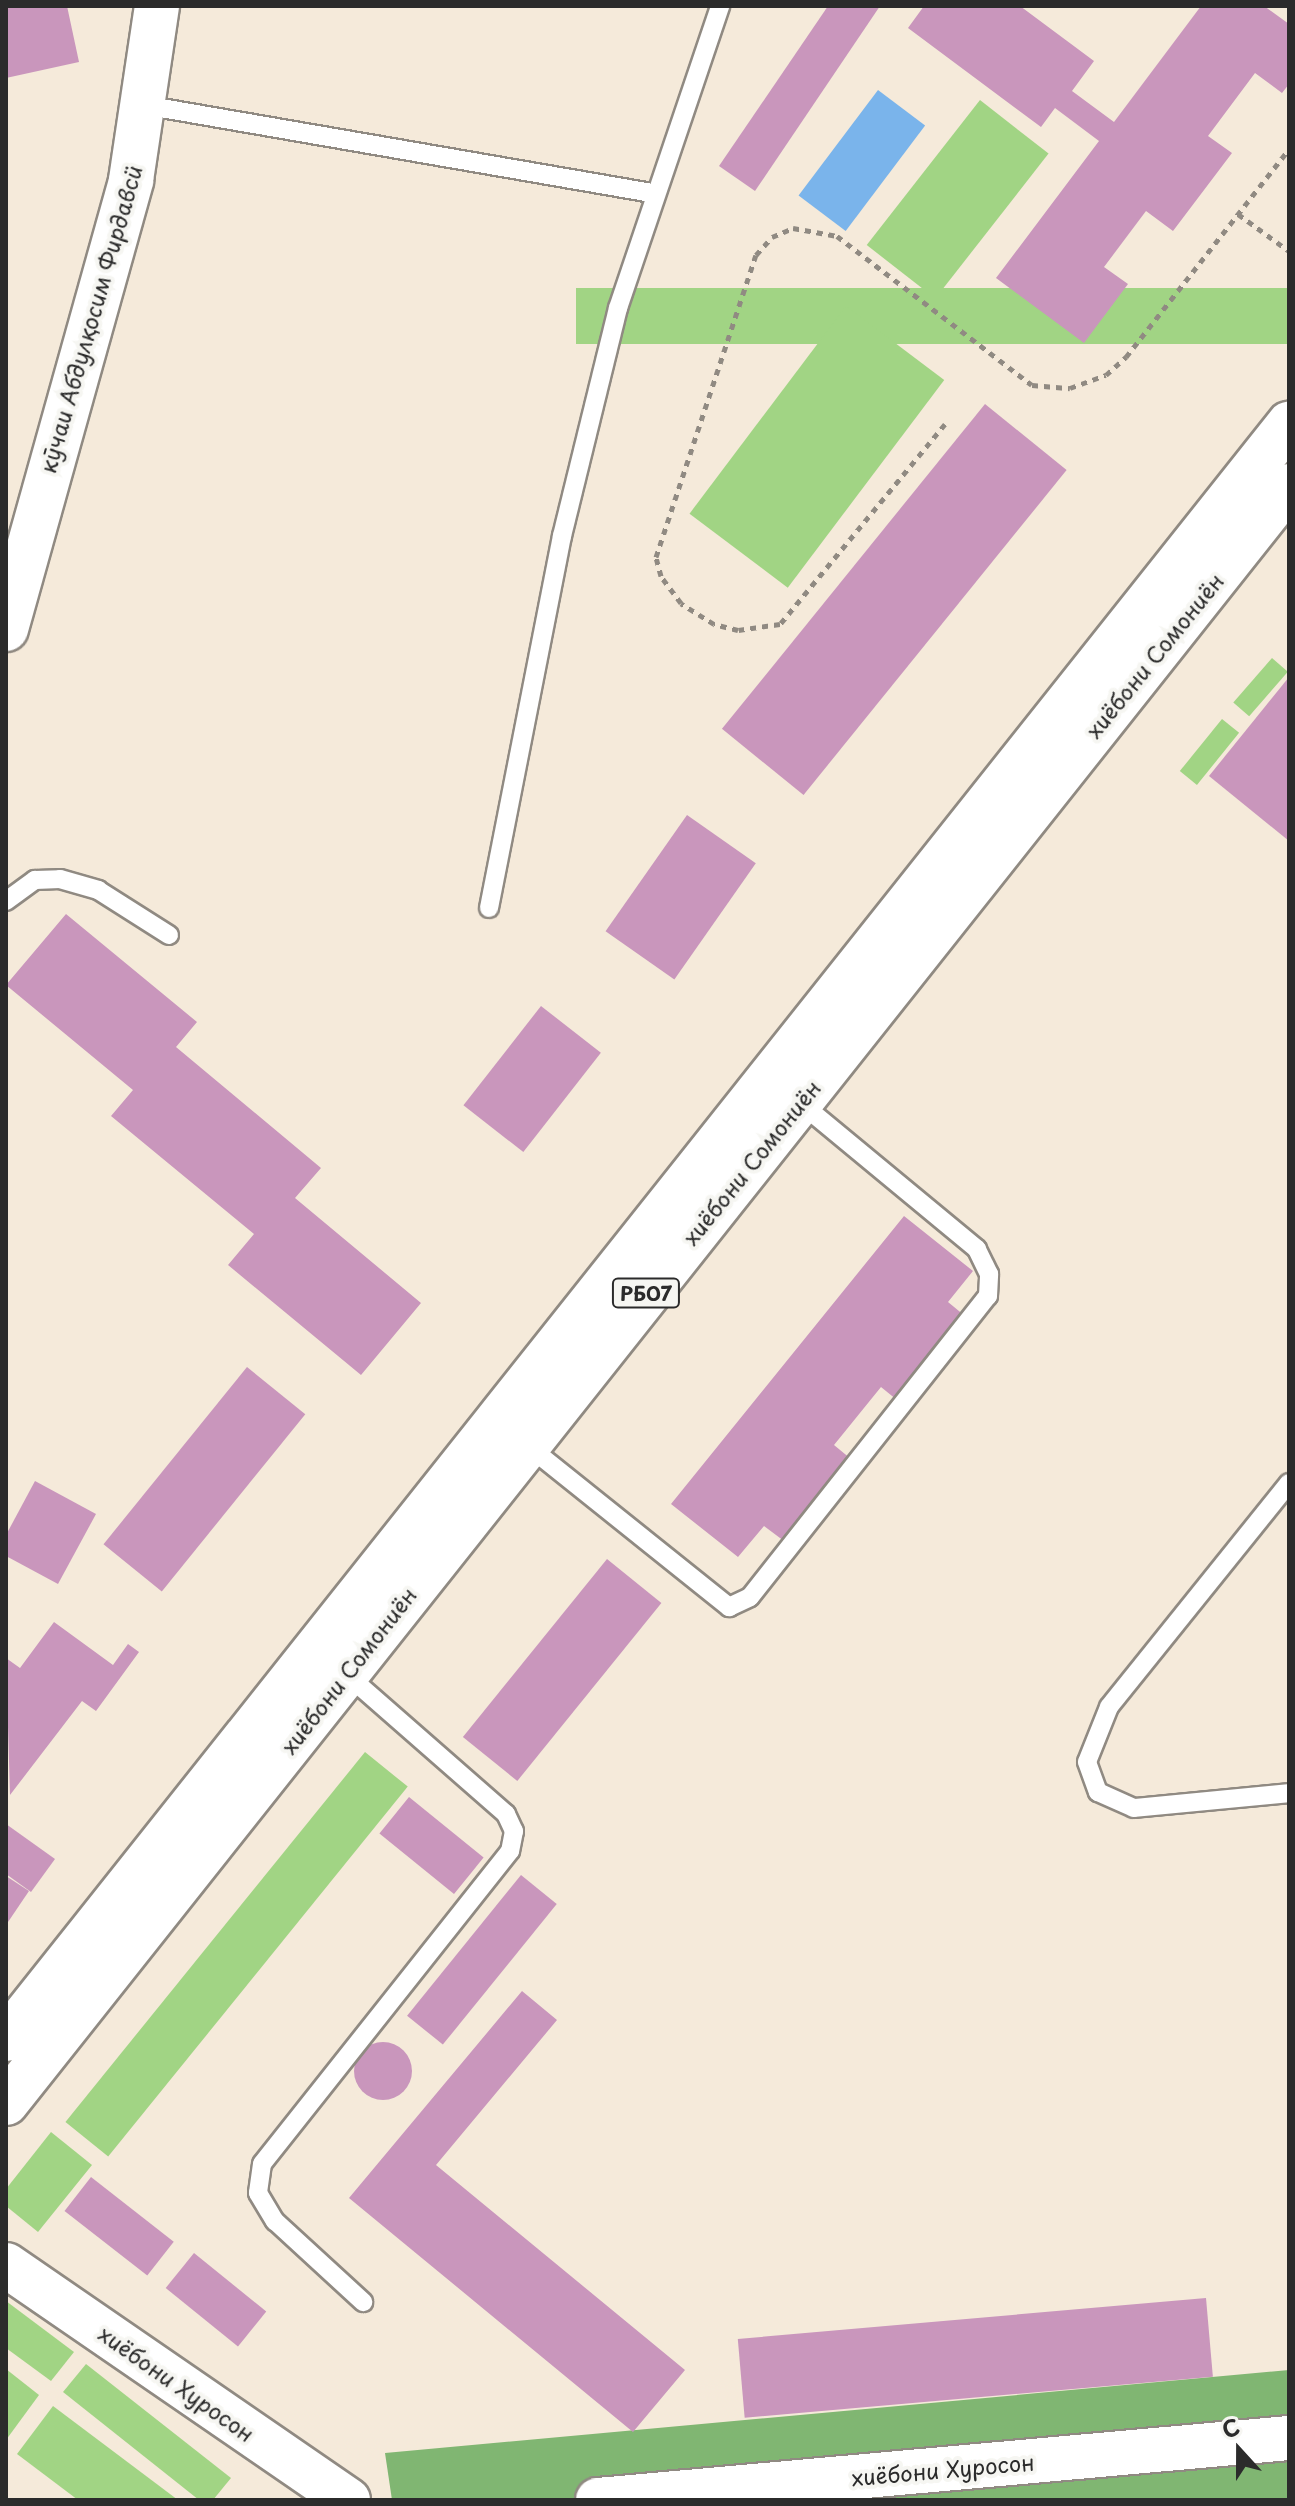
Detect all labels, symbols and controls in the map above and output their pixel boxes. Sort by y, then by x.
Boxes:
street label: кӯчаи Абдулқосим Фирдавсӣ [33,161,147,477]
street label: хиёбони Сомониён [1080,568,1228,742]
street label: хиёбони Сомониён [677,1075,825,1249]
road number: РБ07 [610,1277,682,1309]
street label: хиёбони Сомониён [275,1582,421,1758]
street label: хиёбони Хуросон [94,2320,260,2446]
text: С [1217,2409,1244,2445]
north arrow [1199,2410,1279,2490]
street label: хиёбони Хуросон [851,2448,1035,2490]

